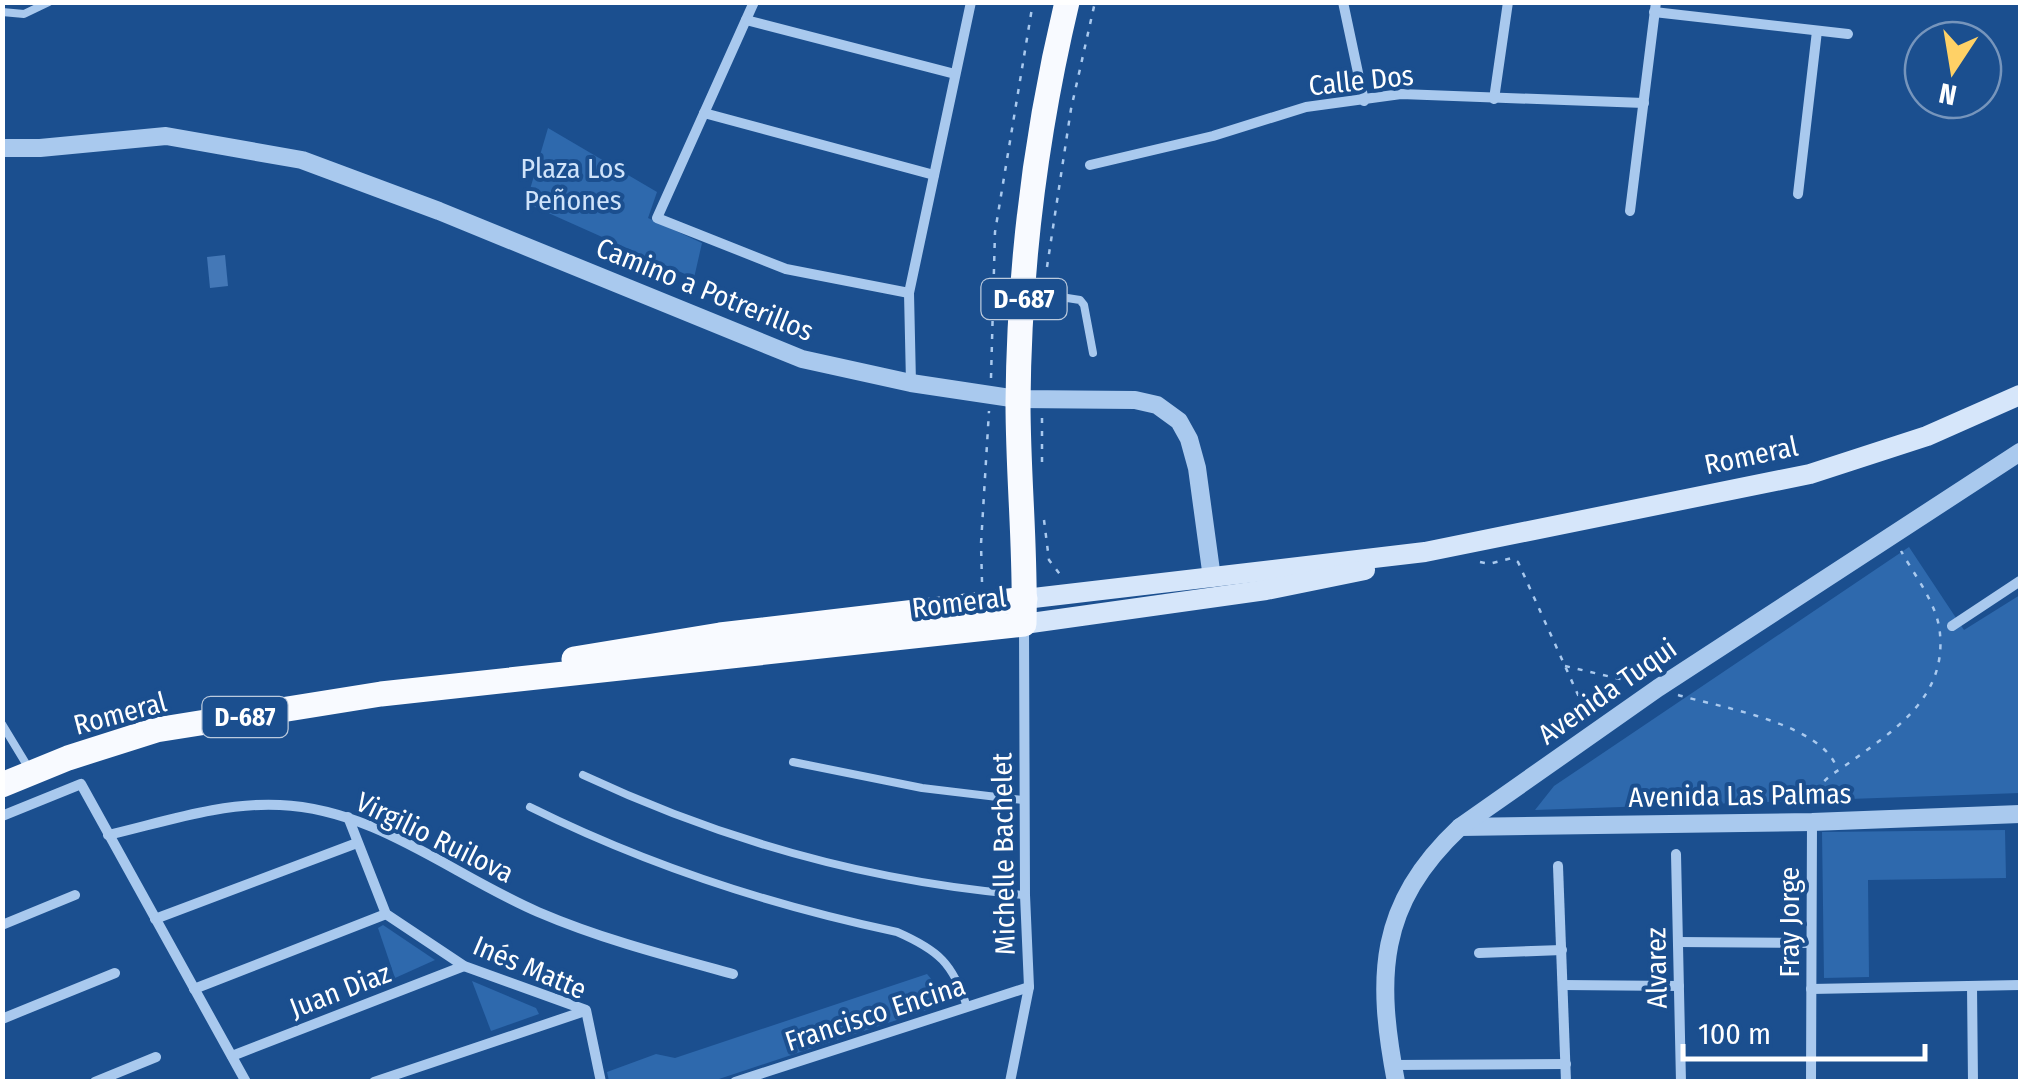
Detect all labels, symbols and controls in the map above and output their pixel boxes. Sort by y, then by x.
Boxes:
north arrow [1903,20,2003,120]
street label: Calle Dos [1307,59,1415,102]
text: N [1936,76,1960,112]
park label: Plaza Los Peñones [521,152,625,217]
street label: Camino a Potrerillos [591,231,818,348]
road number: D-687 [982,279,1066,319]
street label: Romeral [1701,430,1801,481]
street label: Romeral [910,580,1008,625]
street label: Avenida Tuqui [1532,632,1683,751]
street label: Romeral [70,685,170,742]
road number: D-687 [202,697,288,737]
street label: Michelle Bachelet [985,752,1022,955]
street label: Avenida Las Palmas [1628,777,1852,814]
street label: Virgilio Ruilova [351,785,519,890]
street label: Fray Jorge [1773,867,1806,977]
street label: Alvarez [1639,927,1674,1009]
street label: Inés Matte [468,929,591,1006]
street label: Juan Diaz [285,956,395,1025]
street label: Francisco Encina [781,969,969,1058]
scale bar [1683,999,1926,1061]
text: 100 m [1698,1016,1771,1052]

